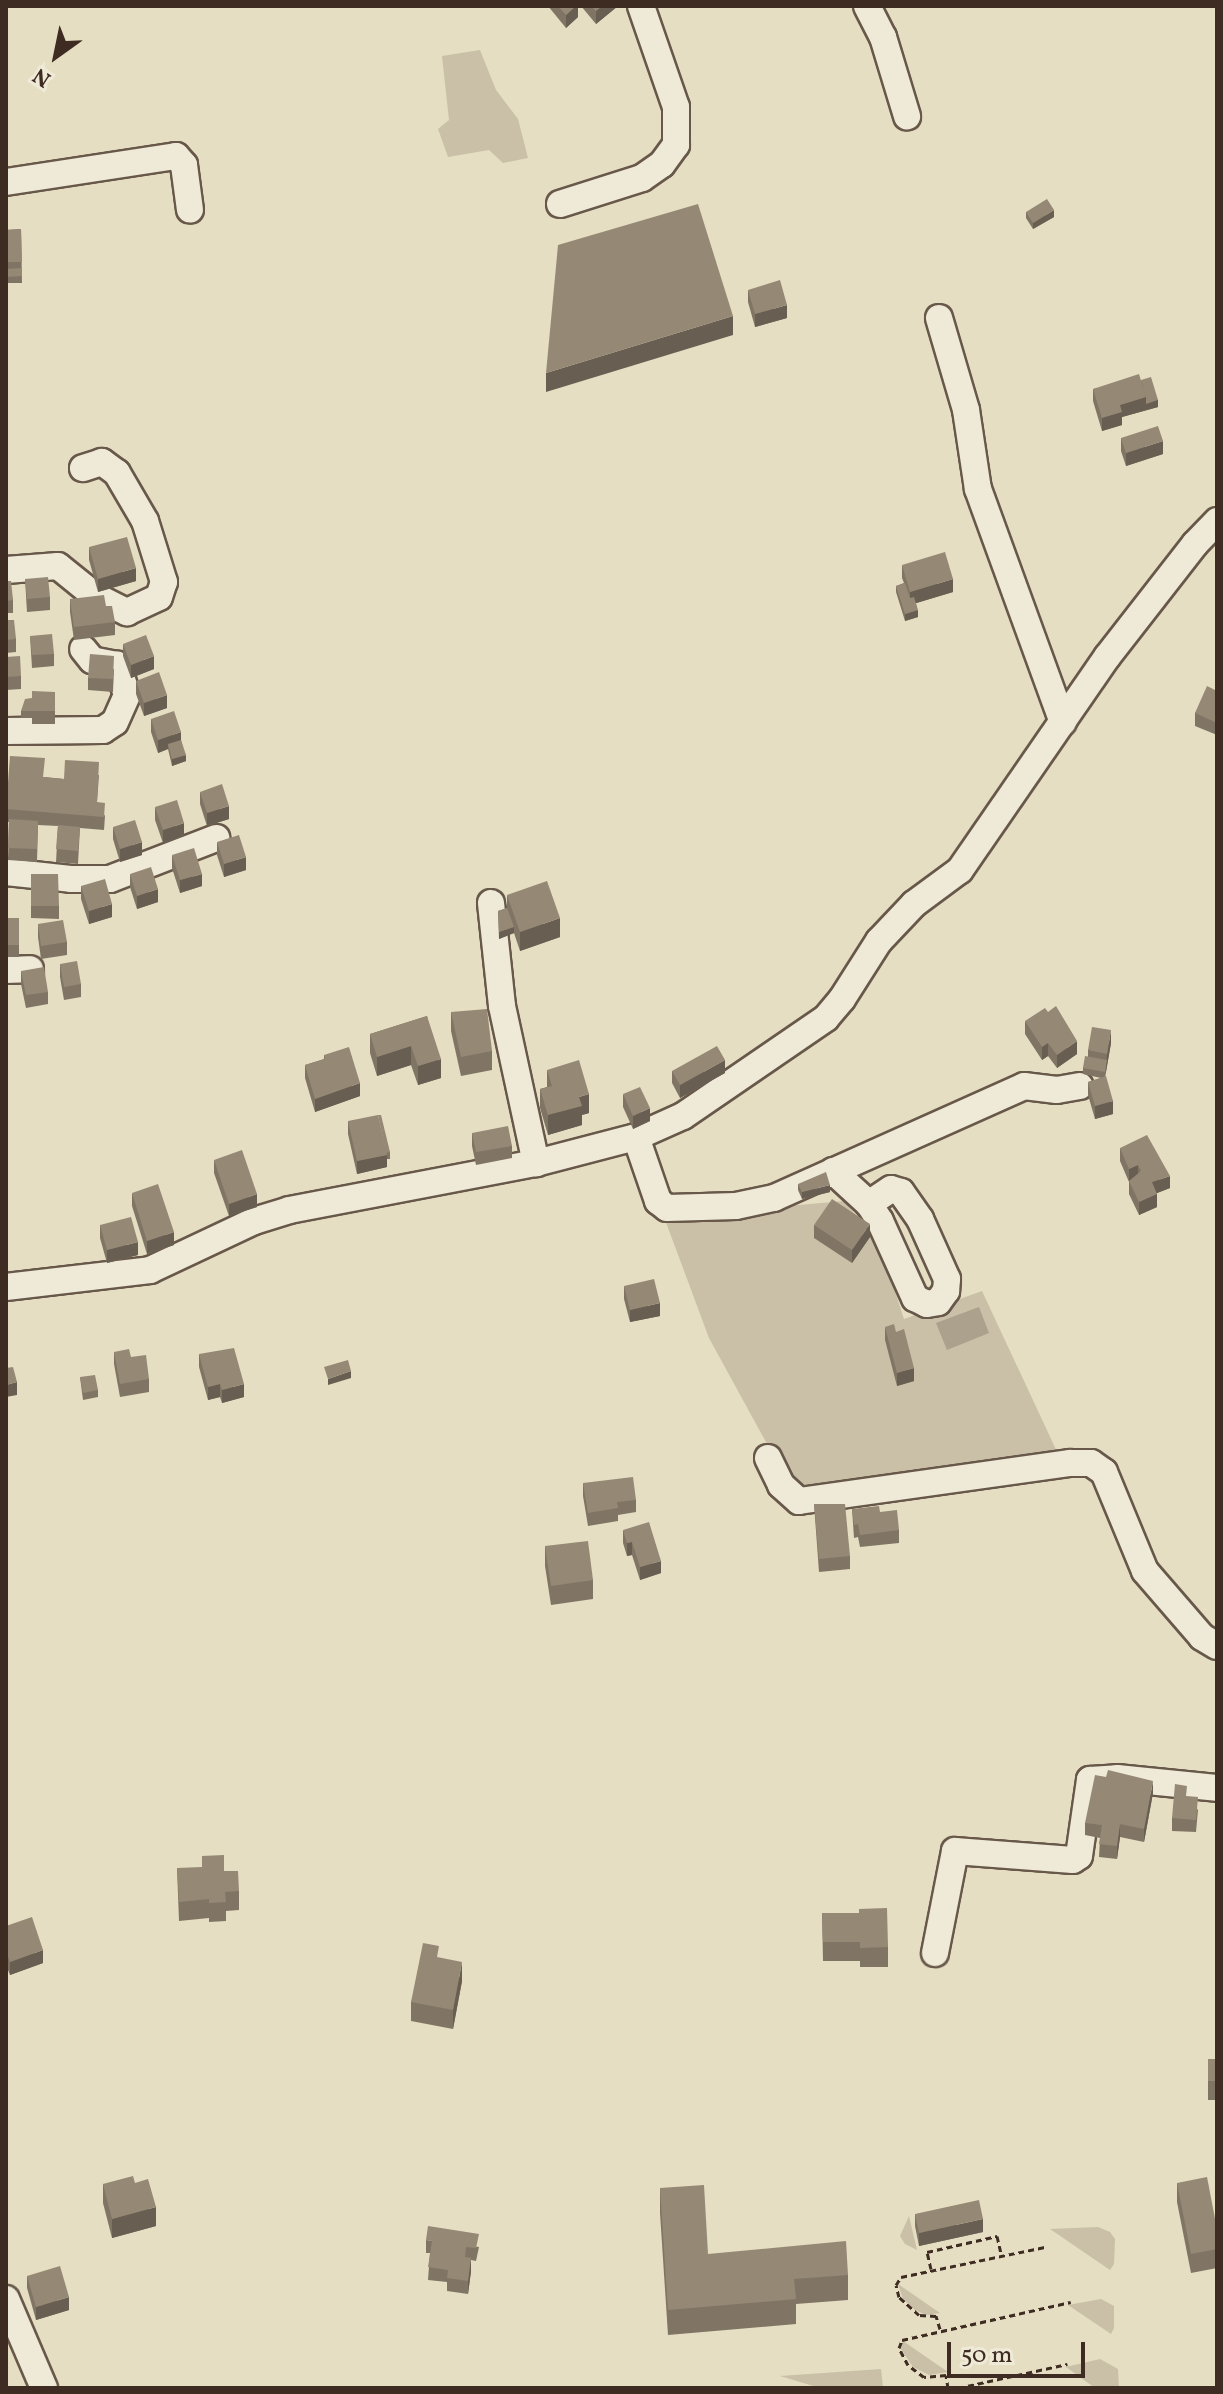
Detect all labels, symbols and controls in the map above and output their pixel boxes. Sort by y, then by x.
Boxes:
north arrow [16,16,96,96]
text: N [28,59,58,94]
scale bar [951,2326,1089,2376]
text: 50 m [961,2339,1013,2373]

